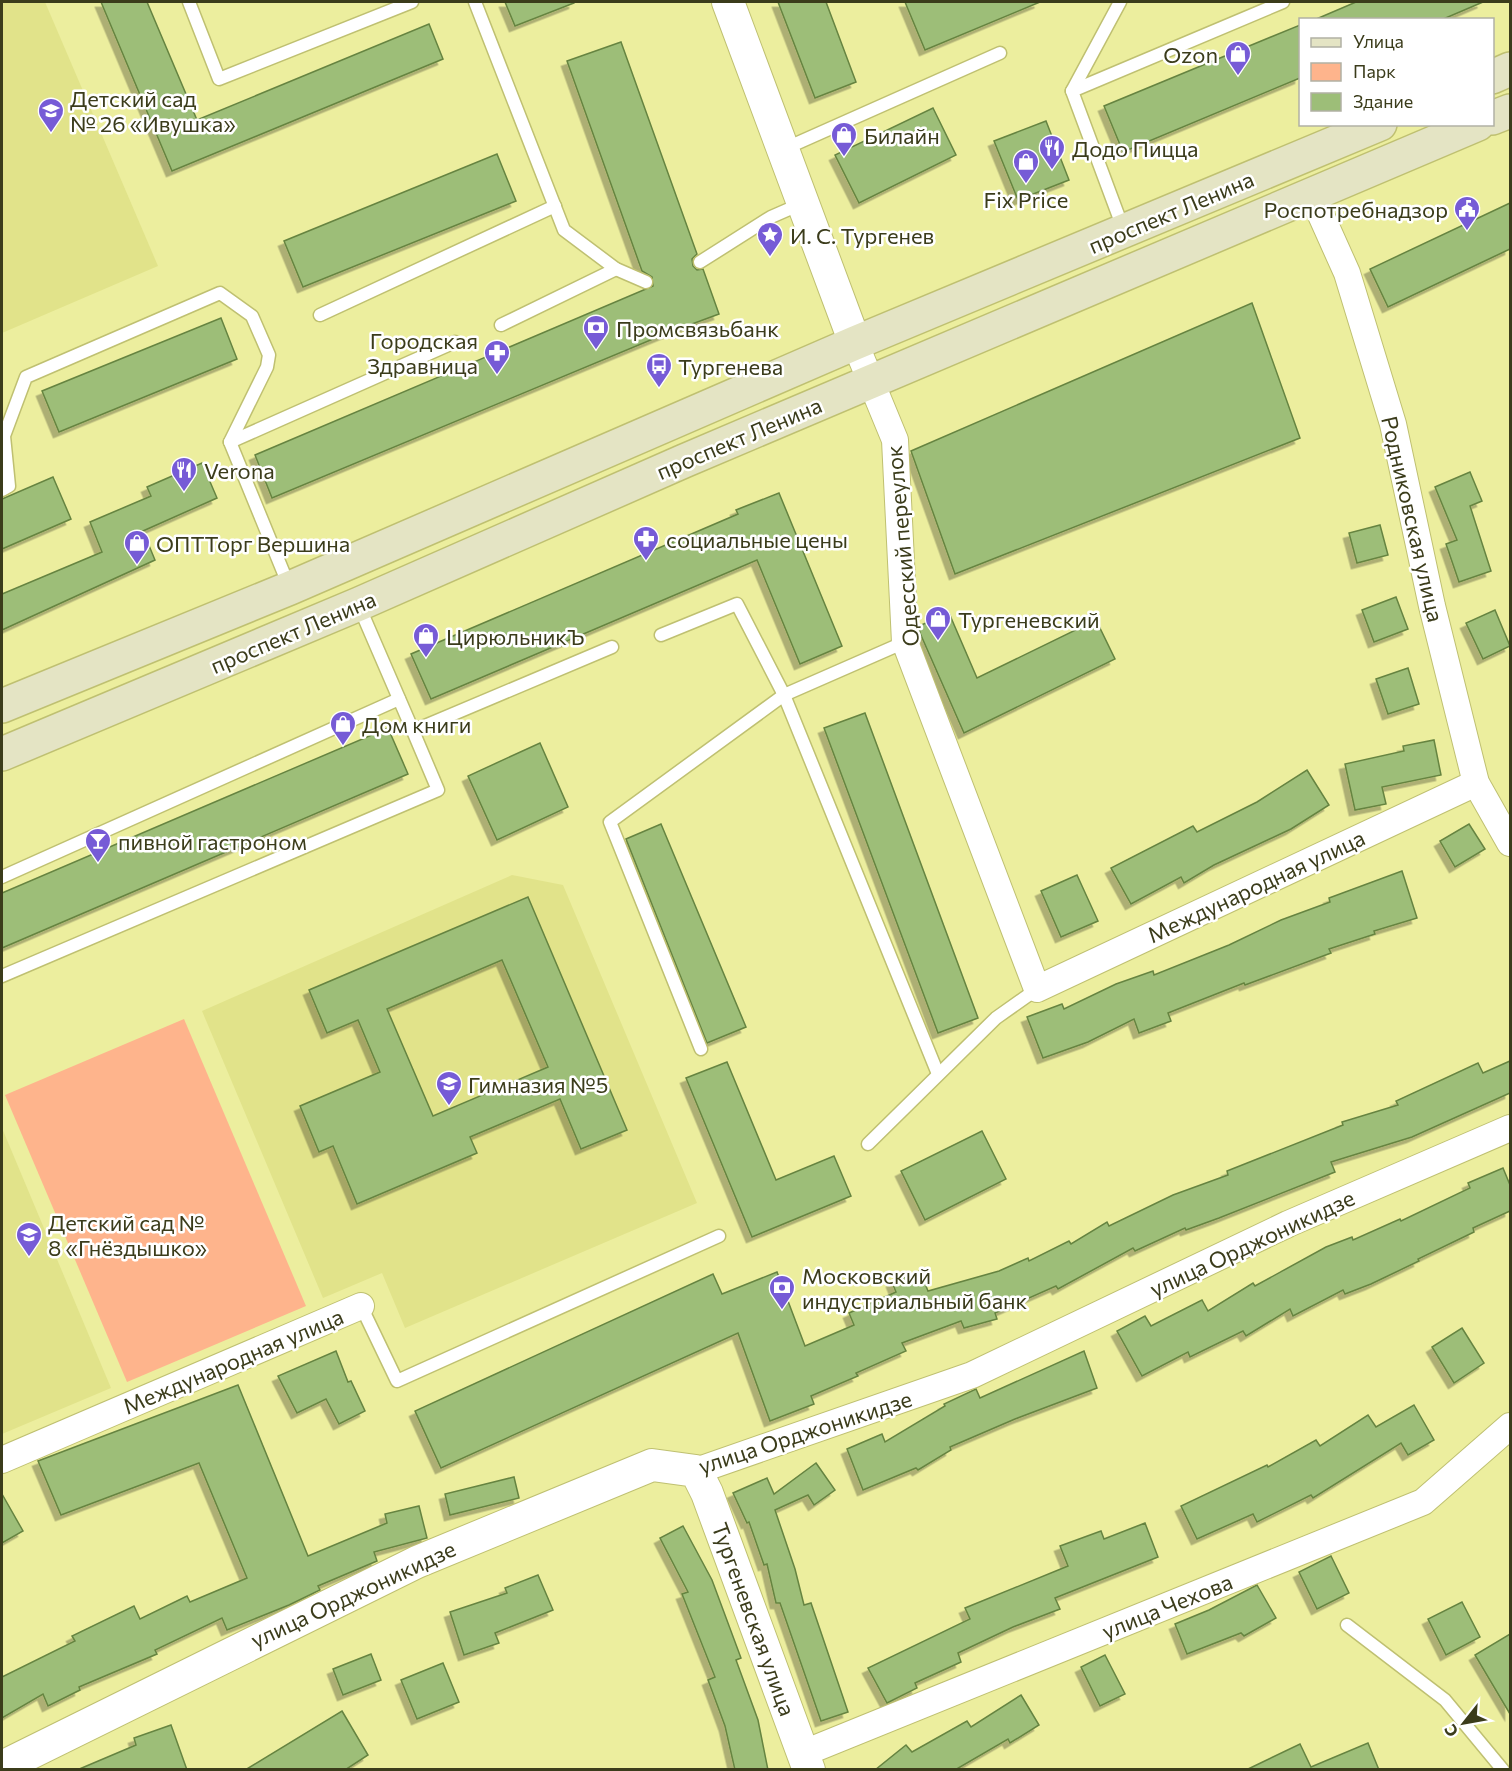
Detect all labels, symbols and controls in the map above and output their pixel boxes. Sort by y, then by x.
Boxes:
legend [1299,18,1494,126]
text: Улица [1353,30,1404,52]
shop icon: Ozon [1223,39,1253,77]
place label: Ozon [1163,41,1218,68]
text: Парк [1353,60,1396,82]
place label: Детский сад № 26 «Ивушка» [70,85,236,137]
text: Здание [1353,90,1413,112]
school or university icon: Детский сад № 26 «Ивушка» [36,96,66,134]
shop icon: Билайн [829,120,859,158]
place label: Билайн [864,122,940,149]
restaurant icon: Додо Пицца [1037,133,1067,171]
place label: Додо Пицца [1072,135,1199,162]
shop icon: Fix Price [1011,147,1041,185]
street label: проспект Ленина [1084,165,1258,259]
place label: Fix Price [984,186,1068,213]
public building icon: Роспотребнадзор [1452,194,1482,232]
place label: Роспотребнадзор [1263,196,1448,223]
place icon: И. С. Тургенев [755,220,785,258]
place label: И. С. Тургенев [790,222,934,249]
bank icon: Промсвязьбанк [581,313,611,351]
place label: Промсвязьбанк [616,315,779,342]
place label: Городская Здравница [367,327,478,379]
pharmacy icon: Городская Здравница [482,338,512,376]
bus stop icon: Тургенева [644,351,674,389]
place label: Тургенева [678,353,783,380]
street label: проспект Ленина [652,391,826,485]
street label: Родниковская улица [1376,413,1450,625]
street label: Одесский переулок [880,444,924,648]
restaurant icon: Verona [169,455,199,493]
place label: Verona [204,457,275,484]
pharmacy icon: социальные цены [631,524,661,562]
place label: социальные цены [666,526,848,553]
shop icon: ОПТТорг Вершина [122,528,152,566]
place label: ОПТТорг Вершина [156,530,350,557]
street label: проспект Ленина [206,585,380,679]
shop icon: Тургеневский [923,604,953,642]
place label: Тургеневский [958,606,1100,633]
shop icon: ЦирюльникЪ [411,621,441,659]
place label: ЦирюльникЪ [446,623,585,650]
shop icon: Дом книги [328,709,358,747]
place label: Дом книги [362,711,471,738]
street label: Международная улица [1143,824,1369,948]
bar icon: пивной гастроном [83,826,113,864]
place label: пивной гастроном [118,828,307,855]
school or university icon: Гимназия №5 [434,1069,464,1107]
place label: Гимназия №5 [468,1071,608,1098]
street label: улица Орджоникидзе [1145,1184,1359,1302]
place label: Детский сад № 8 «Гнёздышко» [48,1209,207,1261]
school or university icon: Детский сад № 8 «Гнёздышко» [14,1220,44,1258]
place label: Московский индустриальный банк [802,1262,1028,1314]
bank icon: Московский индустриальный банк [767,1273,797,1311]
street label: Международная улица [119,1302,347,1420]
street label: улица Орджоникидзе [695,1385,915,1479]
street label: Тургеневская улица [706,1519,802,1719]
street label: улица Орджоникидзе [246,1535,460,1653]
street label: улица Чехова [1098,1568,1236,1644]
north arrow [1434,1693,1494,1753]
text: С [1440,1721,1462,1741]

